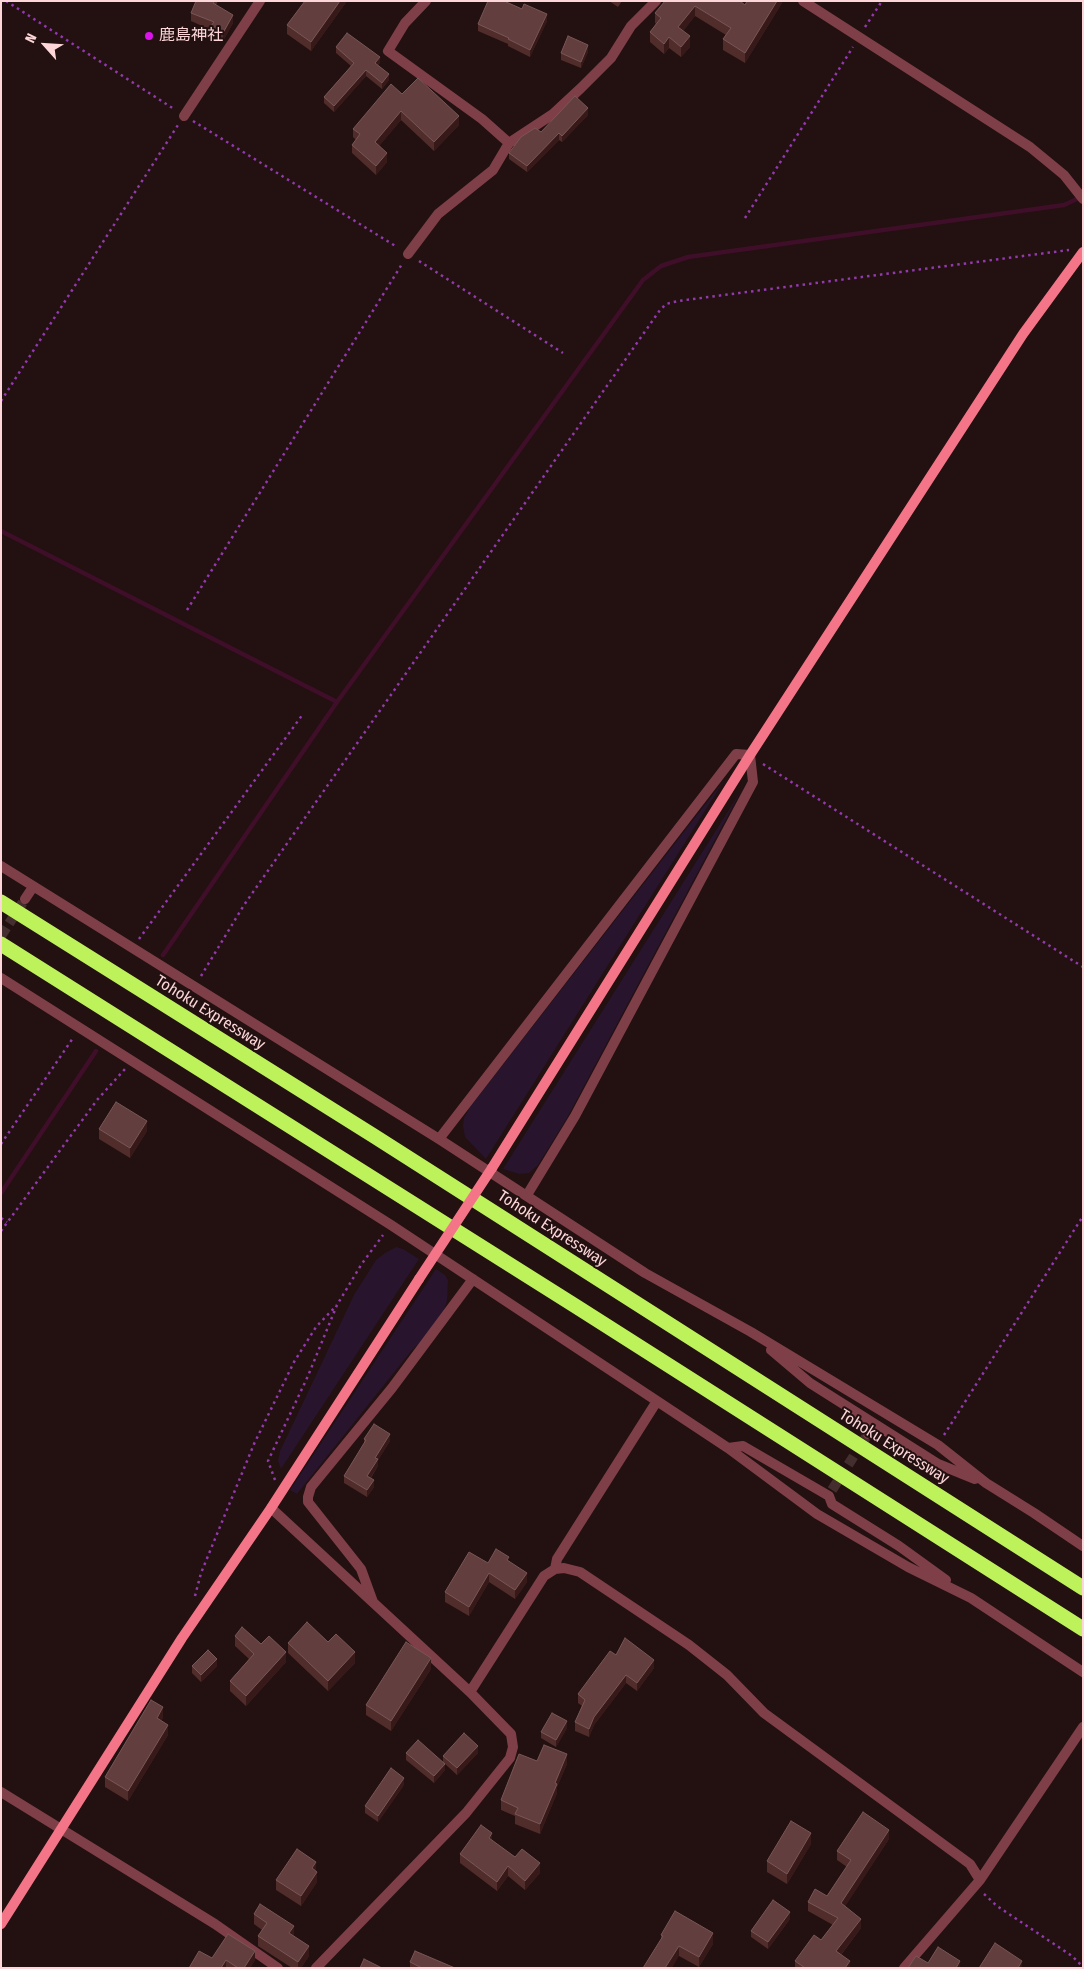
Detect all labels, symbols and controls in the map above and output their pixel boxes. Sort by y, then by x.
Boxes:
north arrow [20,20,70,70]
place label: 鹿島神社 [159,26,223,46]
marker: 鹿島神社 [143,30,155,42]
text: N [22,31,41,46]
street label: Tohoku Expressway [152,972,268,1054]
street label: Tohoku Expressway [494,1187,610,1271]
street label: Tohoku Expressway [836,1406,952,1488]

